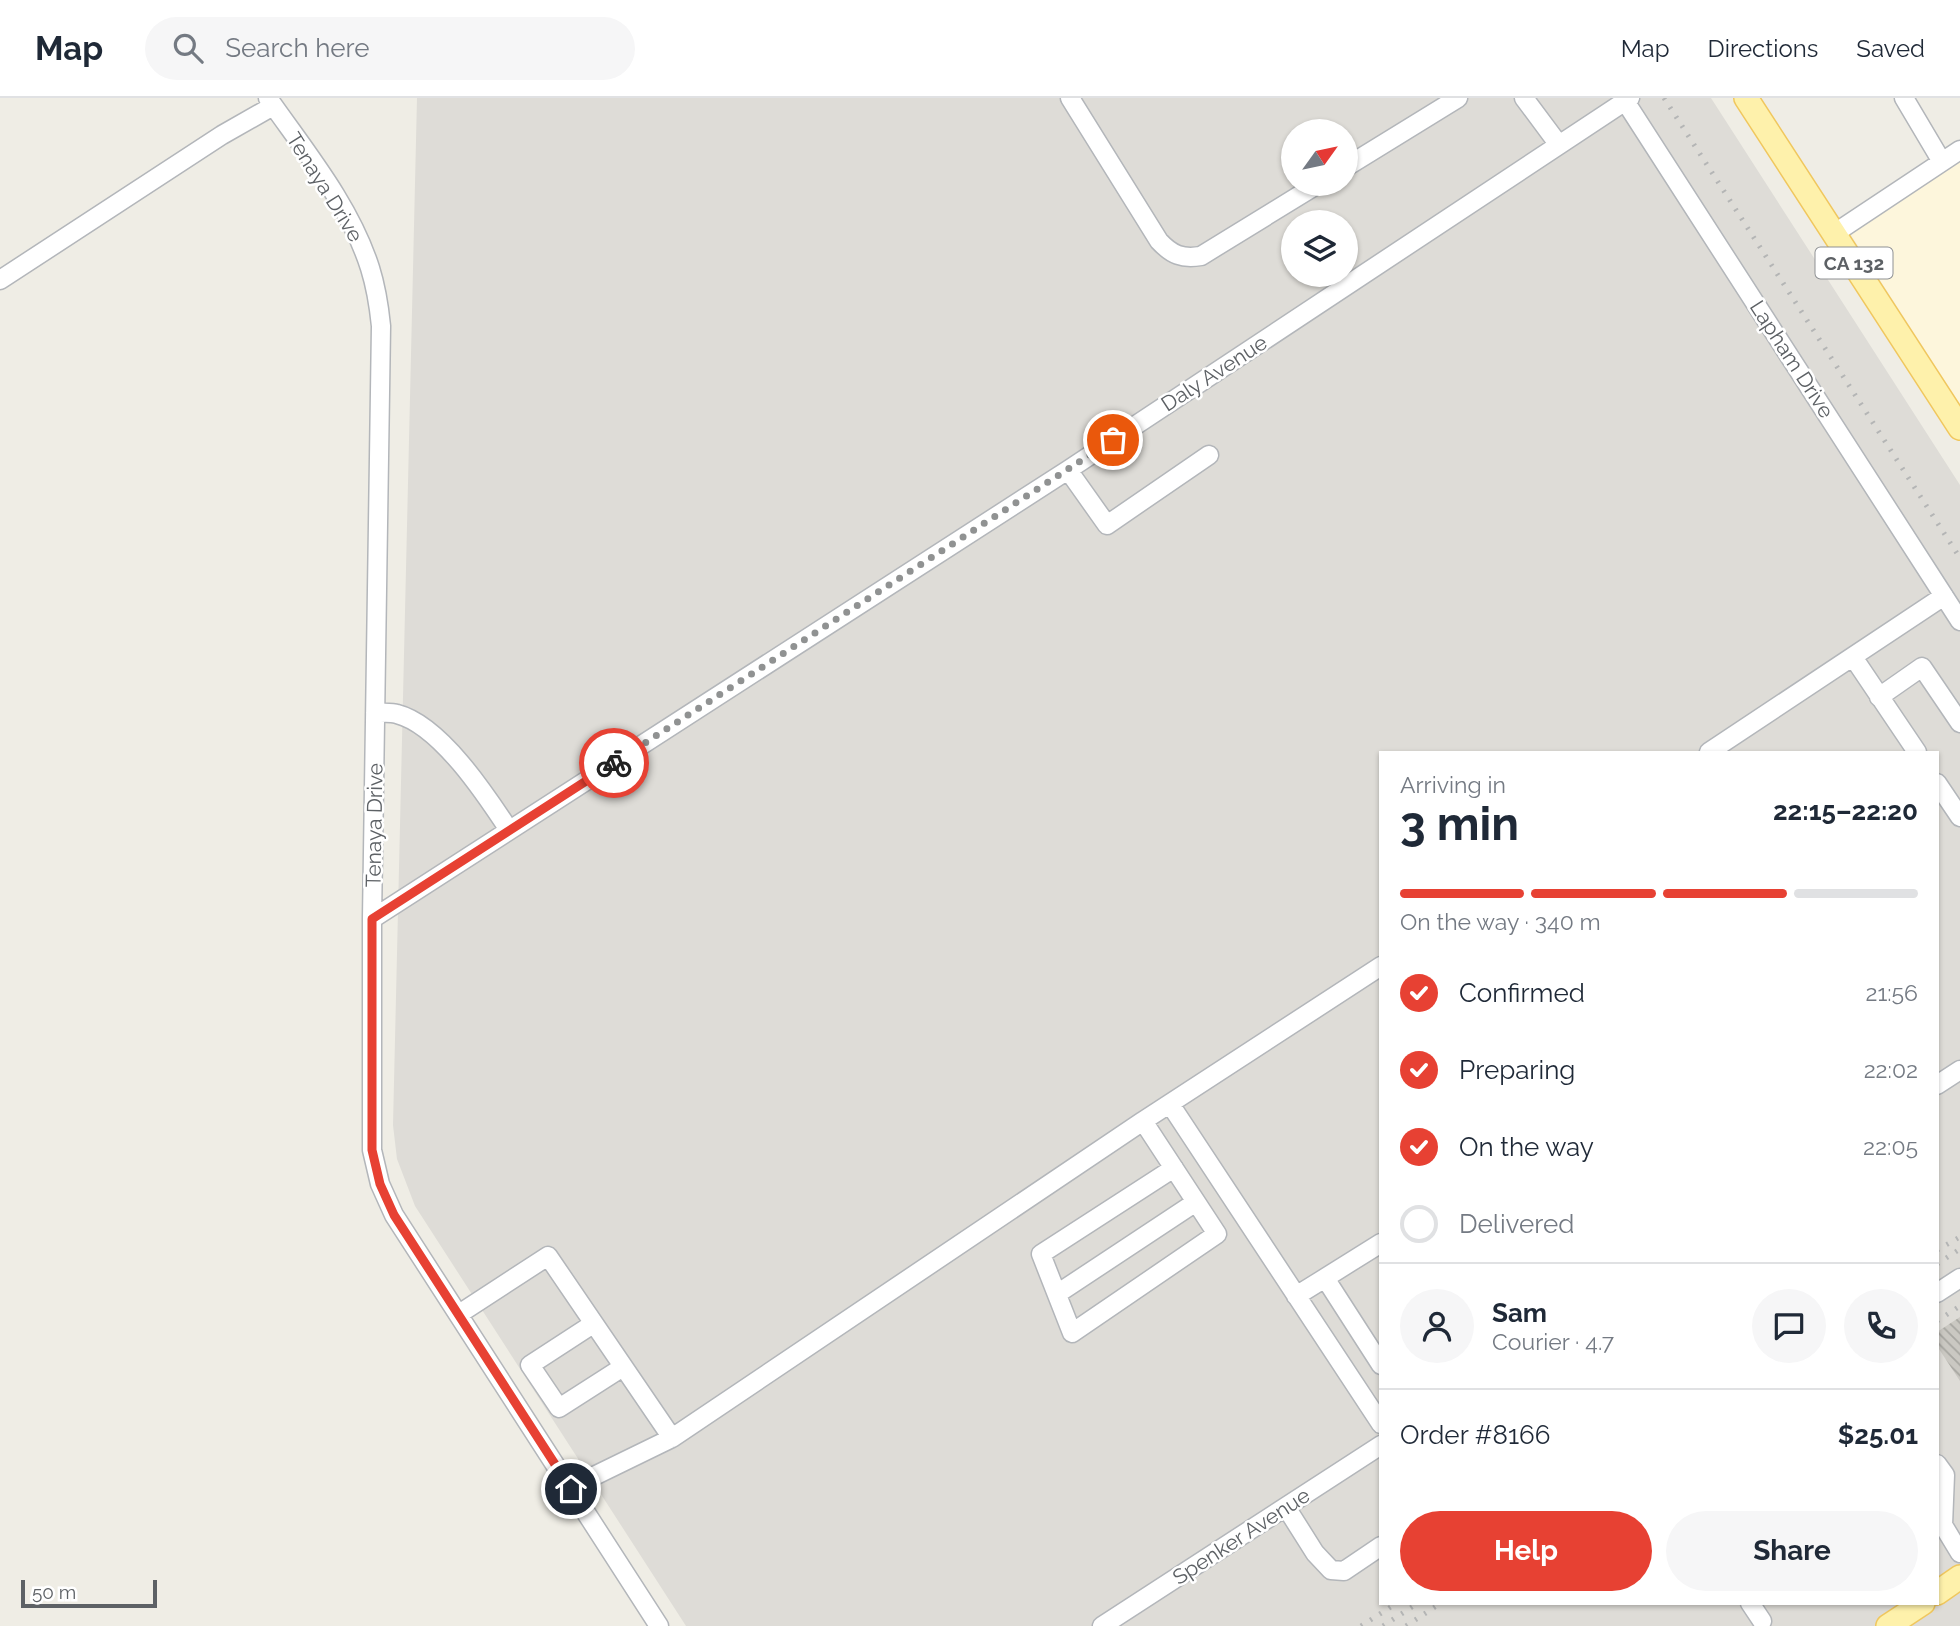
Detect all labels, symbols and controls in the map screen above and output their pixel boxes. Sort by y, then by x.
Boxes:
search box [145,17,635,80]
text: Map [35,29,103,68]
icon: search [169,29,207,67]
text: Search here [225,33,370,63]
text: Map [1621,34,1670,63]
text: Directions [1708,34,1818,63]
text: Saved [1856,34,1925,63]
north arrow [1281,119,1358,196]
map controls [1281,119,1358,287]
street label: Tenaya Drive [282,128,368,246]
button: layers [1281,210,1358,287]
road number: CA 132 [1815,248,1892,279]
street label: Lapham Drive [1745,296,1839,422]
street label: Daly Avenue [1156,330,1272,416]
pin [1083,410,1143,470]
icon: bag [1094,421,1132,459]
courier [579,728,649,798]
icon: bike [595,744,633,782]
street label: Tenaya Drive [360,763,388,887]
text: Arriving in [1400,771,1506,798]
text: 22:15–22:20 [1773,796,1918,826]
text: 3 min [1400,797,1519,851]
text: On the way · 340 m [1400,908,1601,935]
icon: check [1400,974,1438,1012]
text: Confirmed [1459,978,1585,1008]
text: 21:56 [1865,979,1918,1006]
icon: check [1400,1051,1438,1089]
text: Preparing [1459,1055,1575,1085]
text: 22:02 [1864,1056,1918,1083]
icon: check [1400,1128,1438,1166]
text: On the way [1459,1132,1594,1162]
text: 22:05 [1863,1133,1918,1160]
text: Delivered [1459,1209,1574,1239]
button: person [1400,1289,1474,1363]
button: chat [1752,1289,1826,1363]
button: phone [1844,1289,1918,1363]
text: Sam [1492,1298,1547,1328]
text: Courier · 4.7 [1492,1328,1614,1355]
text: Order #8166 [1400,1420,1550,1450]
text: $25.01 [1838,1420,1918,1450]
pin [541,1459,601,1519]
icon: home [552,1470,590,1508]
street label: Spenker Avenue [1168,1482,1314,1590]
button: Help [1400,1511,1652,1591]
button: Share [1666,1511,1918,1591]
scale bar [21,1577,158,1609]
text: 50 m [32,1581,76,1603]

